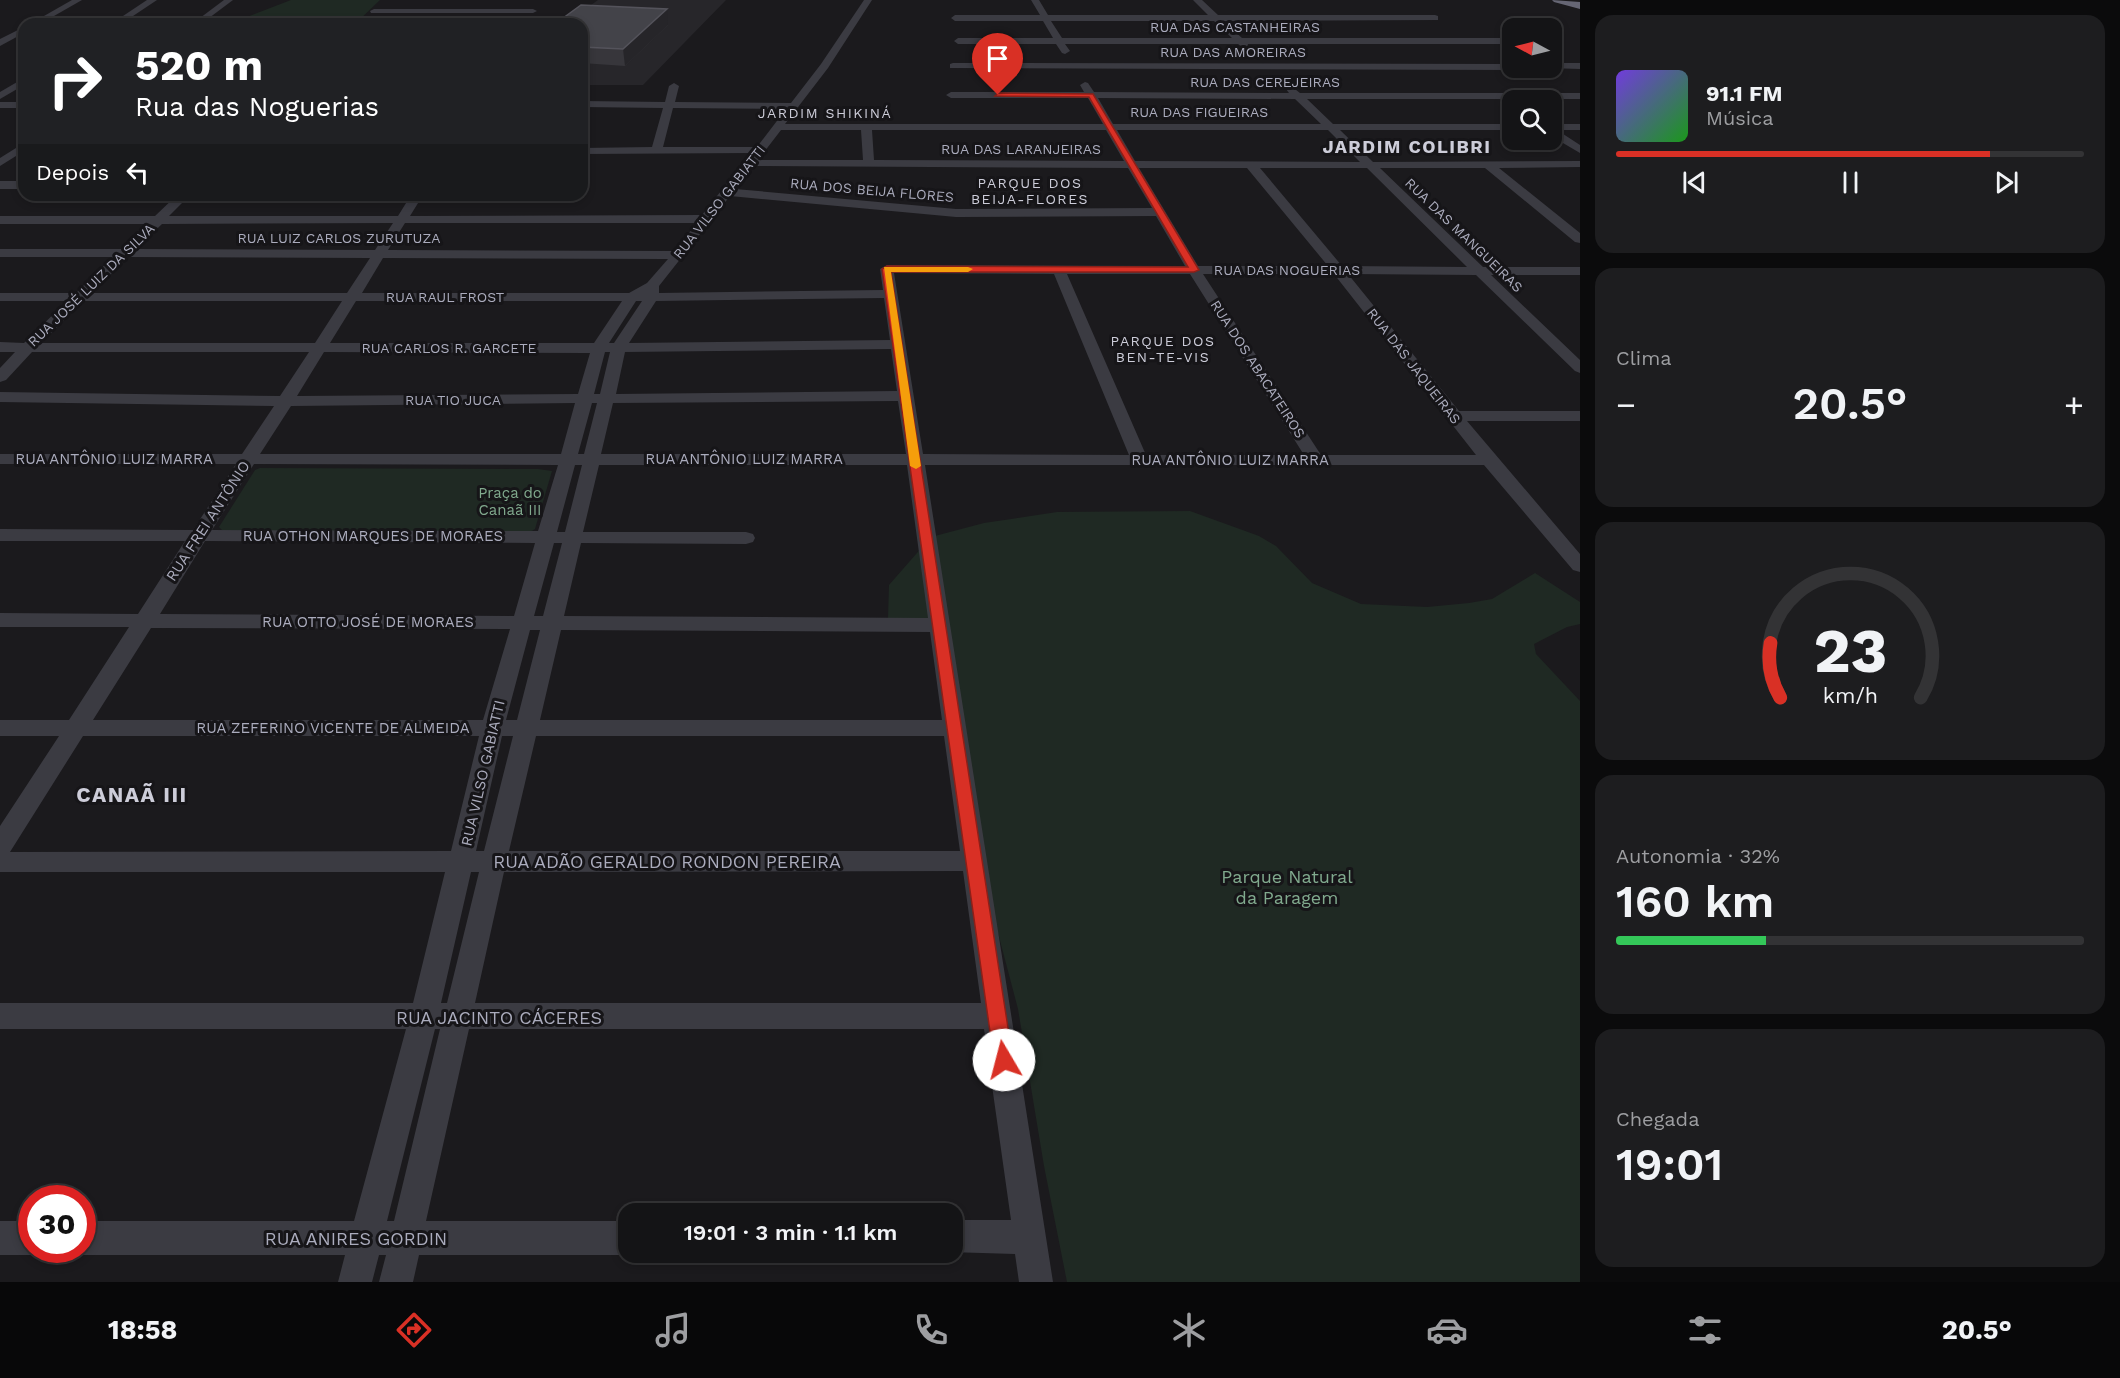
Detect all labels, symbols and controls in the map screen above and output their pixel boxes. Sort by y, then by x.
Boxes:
north arrow [1502,18,1562,78]
map controls [1502,18,1562,150]
street label: RUA DAS CASTANHEIRAS [1150,19,1320,35]
pin [972,33,1023,95]
text: 520 m [135,41,263,90]
icon: right [36,42,114,120]
icon: arrive [981,42,1014,75]
street label: RUA DAS AMOREIRAS [1160,44,1306,60]
street label: RUA DAS CEREJEIRAS [1190,74,1340,90]
text: 91.1 FM [1706,81,1782,106]
button: search [1502,90,1562,150]
text: Rua das Noguerias [135,91,379,123]
street label: RUA DAS FIGUEIRAS [1130,104,1268,120]
district label: JARDIM SHIKINÁ [758,105,892,121]
text: Música [1706,106,1774,130]
district label: JARDIM COLIBRI [1323,136,1491,157]
street label: RUA DAS LARANJEIRAS [941,141,1101,157]
street label: RUA VILSO GABIATTI [670,142,768,262]
icon: left [121,156,154,189]
text: Depois [36,160,109,185]
icon: previous [1678,166,1711,199]
icon: pause [1834,166,1867,199]
icon: next [1990,166,2023,199]
street label: RUA DOS BEIJA FLORES [789,175,955,205]
district label: PARQUE DOS BEIJA-FLORES [971,175,1089,207]
street label: RUA DAS MANGUEIRAS [1402,175,1526,295]
street label: RUA JOSÉ LUIZ DA SILVA [24,220,158,350]
street label: RUA LUIZ CARLOS ZURUTUZA [238,230,440,246]
street label: RUA DAS NOGUERIAS [1214,262,1360,278]
street label: RUA RAUL FROST [386,289,505,305]
street label: RUA DOS ABACATEIROS [1207,297,1309,441]
street label: RUA DAS JAQUEIRAS [1364,305,1464,427]
district label: PARQUE DOS BEN-TE-VIS [1111,333,1215,365]
street label: RUA CARLOS R. GARCETE [361,340,537,356]
text: Clima [1616,346,1672,370]
text: 20.5° [1792,377,1908,430]
text: − [1616,385,1636,424]
text: + [2064,385,2084,424]
street label: RUA TIO JUCA [405,392,501,408]
street label: RUA ANTÔNIO LUIZ MARRA [15,449,213,468]
street label: RUA ANTÔNIO LUIZ MARRA [645,449,843,468]
street label: RUA ANTÔNIO LUIZ MARRA [1131,450,1329,469]
street label: RUA FREI ANTÔNIO [162,457,254,585]
park label: Praça do Canaã III [478,484,542,519]
street label: RUA OTHON MARQUES DE MORAES [243,527,503,545]
street label: RUA OTTO JOSÉ DE MORAES [262,613,474,631]
text: 23 [1813,614,1887,687]
text: km/h [1822,683,1878,708]
street label: RUA VILSO GABIATTI [457,698,509,848]
street label: RUA ZEFERINO VICENTE DE ALMEIDA [196,719,470,737]
district label: CANAÃ III [76,782,188,807]
text: Autonomia · 32% [1616,844,1780,868]
street label: RUA ADÃO GERALDO RONDON PEREIRA [493,851,841,872]
park label: Parque Natural da Paragem [1221,866,1353,908]
text: 160 km [1616,875,1774,928]
street label: RUA JACINTO CÁCERES [396,1007,602,1028]
position arrow [972,1028,1036,1092]
text: Chegada [1616,1107,1699,1131]
text: 19:01 [1616,1138,1723,1191]
speed limit sign: 30 [18,1185,96,1263]
text: 19:01 · 3 min · 1.1 km [684,1220,897,1245]
street label: RUA ANIRES GORDIN [265,1228,447,1249]
icon: directions [393,1309,435,1351]
icon: music [652,1309,694,1351]
icon: phone [910,1309,952,1351]
icon: climate [1168,1309,1210,1351]
icon: car [1426,1309,1468,1351]
icon: filters [1684,1309,1726,1351]
text: 18:58 [108,1314,177,1346]
text: 20.5° [1942,1314,2012,1346]

